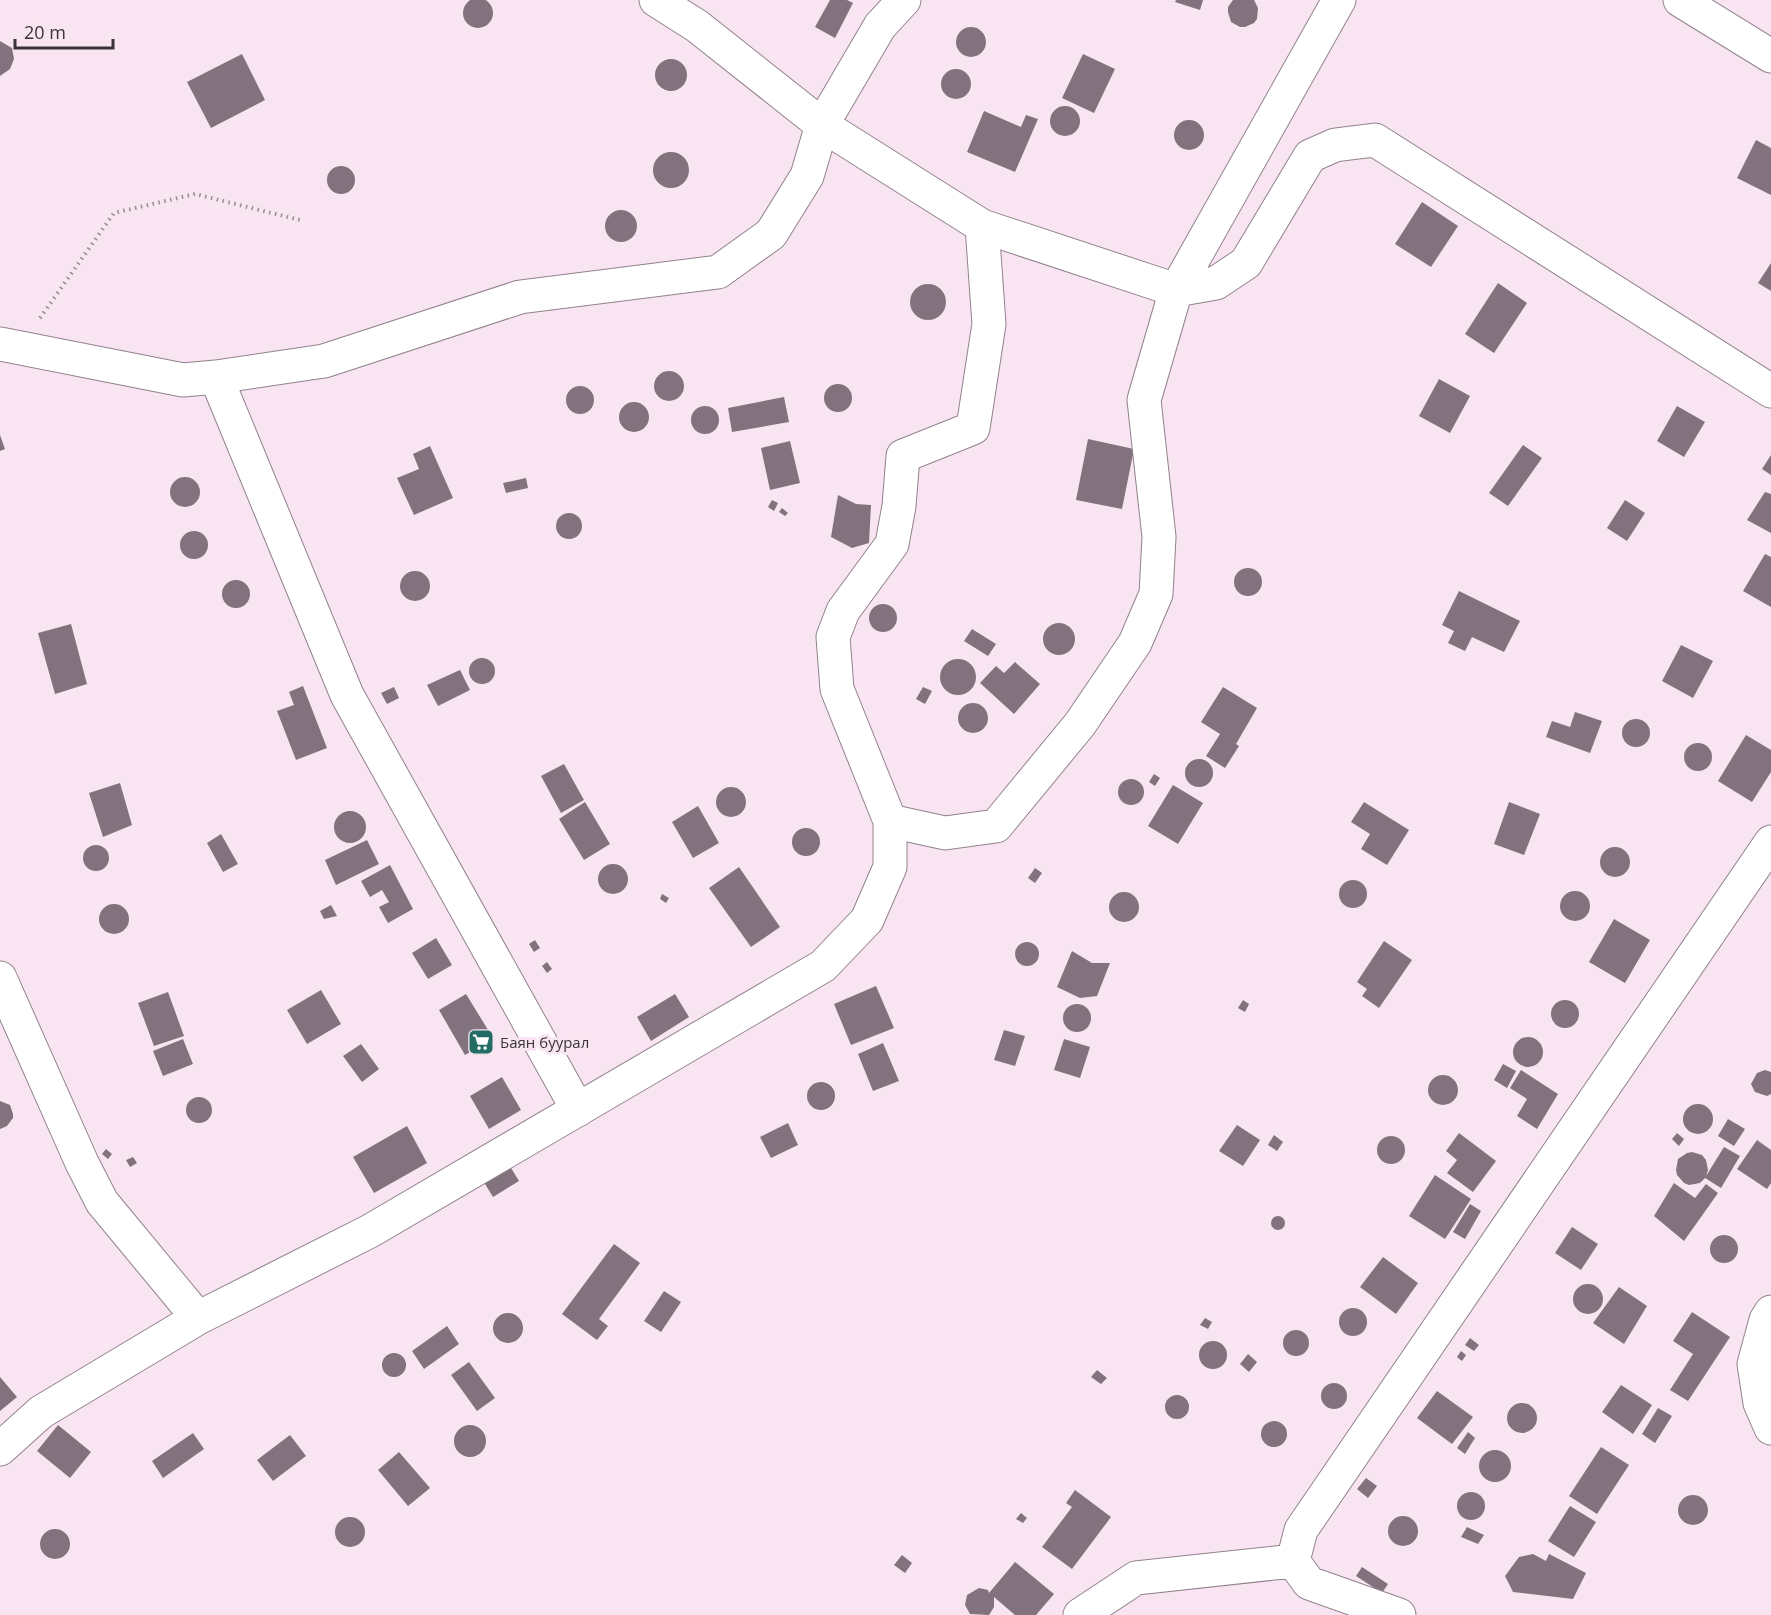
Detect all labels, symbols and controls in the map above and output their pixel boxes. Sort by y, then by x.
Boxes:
scale bar [15,12,112,50]
text: 20 m [24,20,66,44]
supermarket icon: Баян буурал [466,1027,496,1057]
place label: Баян буурал [500,1032,589,1052]

